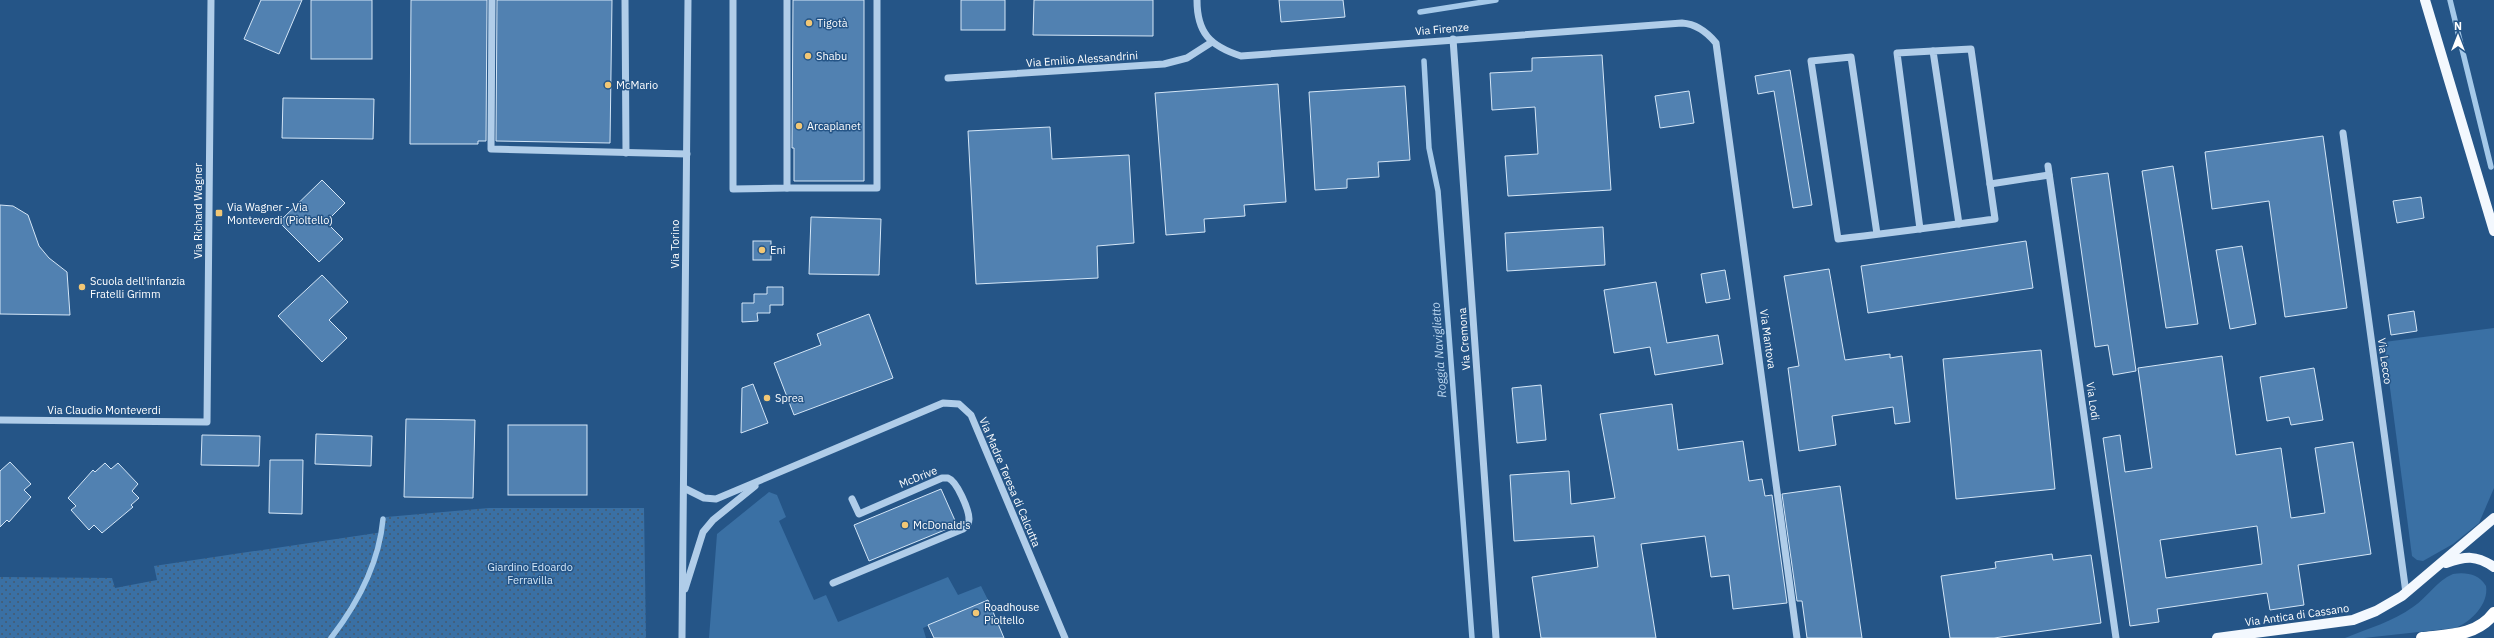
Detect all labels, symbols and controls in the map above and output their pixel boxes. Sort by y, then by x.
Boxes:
place label: Tigotà [817,16,848,30]
north arrow [2438,16,2478,56]
marker: Tigotà [804,18,814,28]
text: N [2454,19,2462,33]
street label: Via Firenze [1414,20,1470,38]
street label: Via Emilio Alessandrini [1026,48,1138,70]
place label: Shabu [816,49,847,63]
marker: Shabu [803,51,813,61]
place label: McMario [616,78,658,92]
marker: McMario [603,80,613,90]
place label: Arcaplanet [807,119,861,133]
marker: Arcaplanet [794,121,804,131]
street label: Via Richard Wagner [191,163,205,259]
place label: Via Wagner - Via Monteverdi (Pioltello) [227,200,333,227]
marker: Via Wagner - Via Monteverdi (Pioltello) [214,208,224,218]
street label: Via Torino [668,220,682,268]
place label: Eni [770,243,785,257]
marker: Eni [757,245,767,255]
place label: Scuola dell'infanzia Fratelli Grimm [90,274,185,301]
marker: Scuola dell'infanzia Fratelli Grimm [77,282,87,292]
water label: Roggia Naviglietto [1428,301,1449,398]
street label: Via Cremona [1455,307,1473,371]
street label: Via Mantova [1757,308,1779,370]
street label: Via Lecco [2375,337,2395,385]
street label: Via Lodi [2083,381,2103,421]
place label: Sprea [775,391,804,405]
marker: Sprea [762,393,772,403]
street label: Via Claudio Monteverdi [47,403,161,417]
street label: Via Madre Teresa di Calcutta [976,415,1044,549]
street label: McDrive [897,463,939,491]
place label: McDonald's [913,518,971,532]
marker: McDonald's [900,520,910,530]
park label: Giardino Edoardo Ferravilla [487,560,573,587]
place label: Roadhouse Pioltello [984,600,1039,627]
street label: Via Antica di Cassano [2244,601,2350,629]
marker: Roadhouse Pioltello [971,608,981,618]

